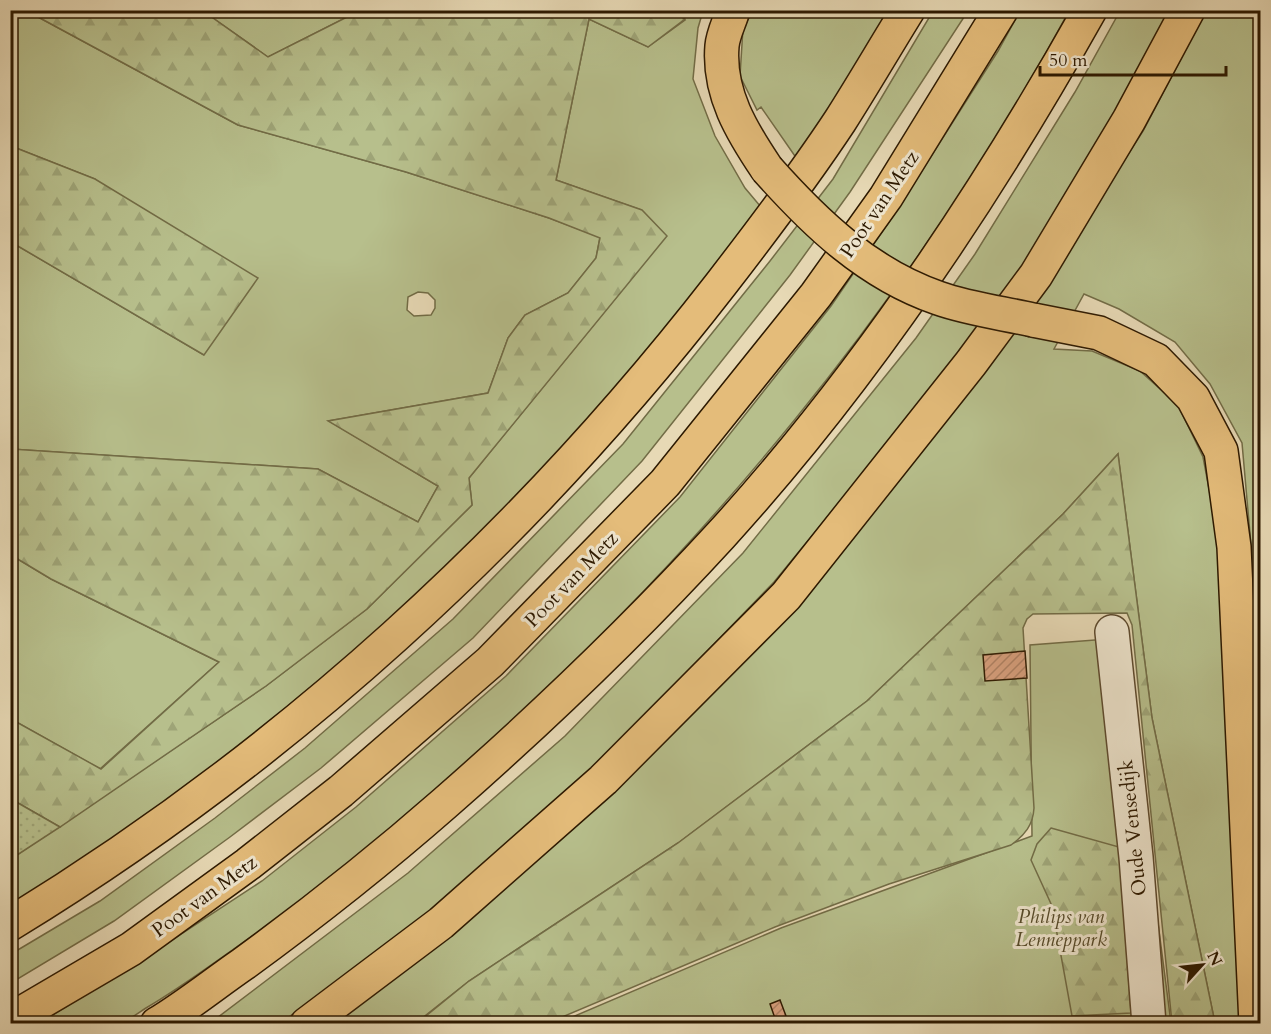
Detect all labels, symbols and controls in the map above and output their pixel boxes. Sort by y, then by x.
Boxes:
scale bar [1040,39,1226,77]
text: 50 m [1049,48,1088,73]
street label: Poot van Metz [834,145,925,263]
street label: Poot van Metz [519,525,624,633]
street label: Oude Vensedijk [1112,758,1153,897]
street label: Poot van Metz [146,849,262,944]
park label: Philips van Lenneppark [1015,903,1107,953]
north arrow [1172,935,1232,995]
text: N [1202,947,1227,970]

